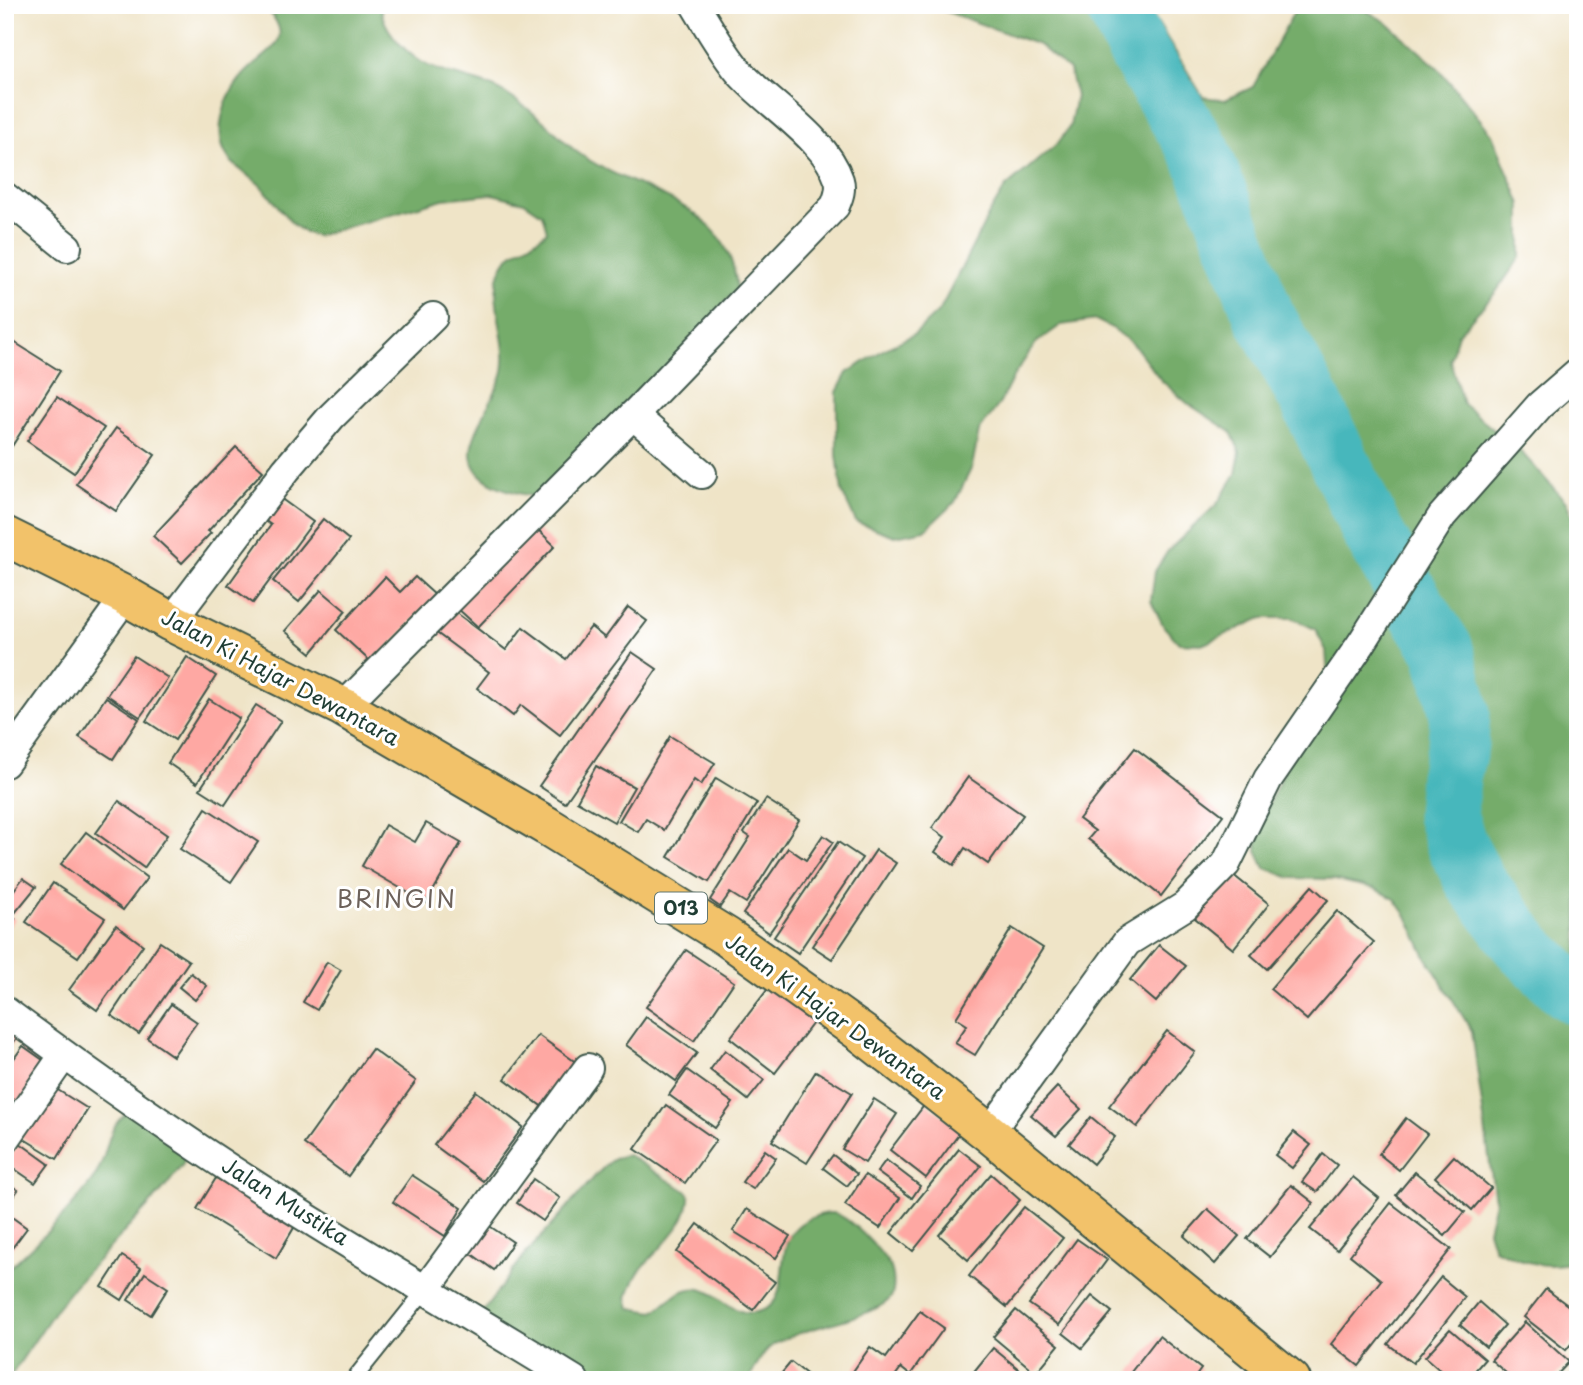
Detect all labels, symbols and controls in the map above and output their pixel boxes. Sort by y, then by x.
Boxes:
street label: Jalan Ki Hajar Dewantara [156,600,406,753]
district label: BRINGIN [337,880,457,916]
road number: 013 [655,893,707,924]
street label: Jalan Ki Hajar Dewantara [719,924,954,1107]
street label: Jalan Mustika [216,1148,357,1253]

